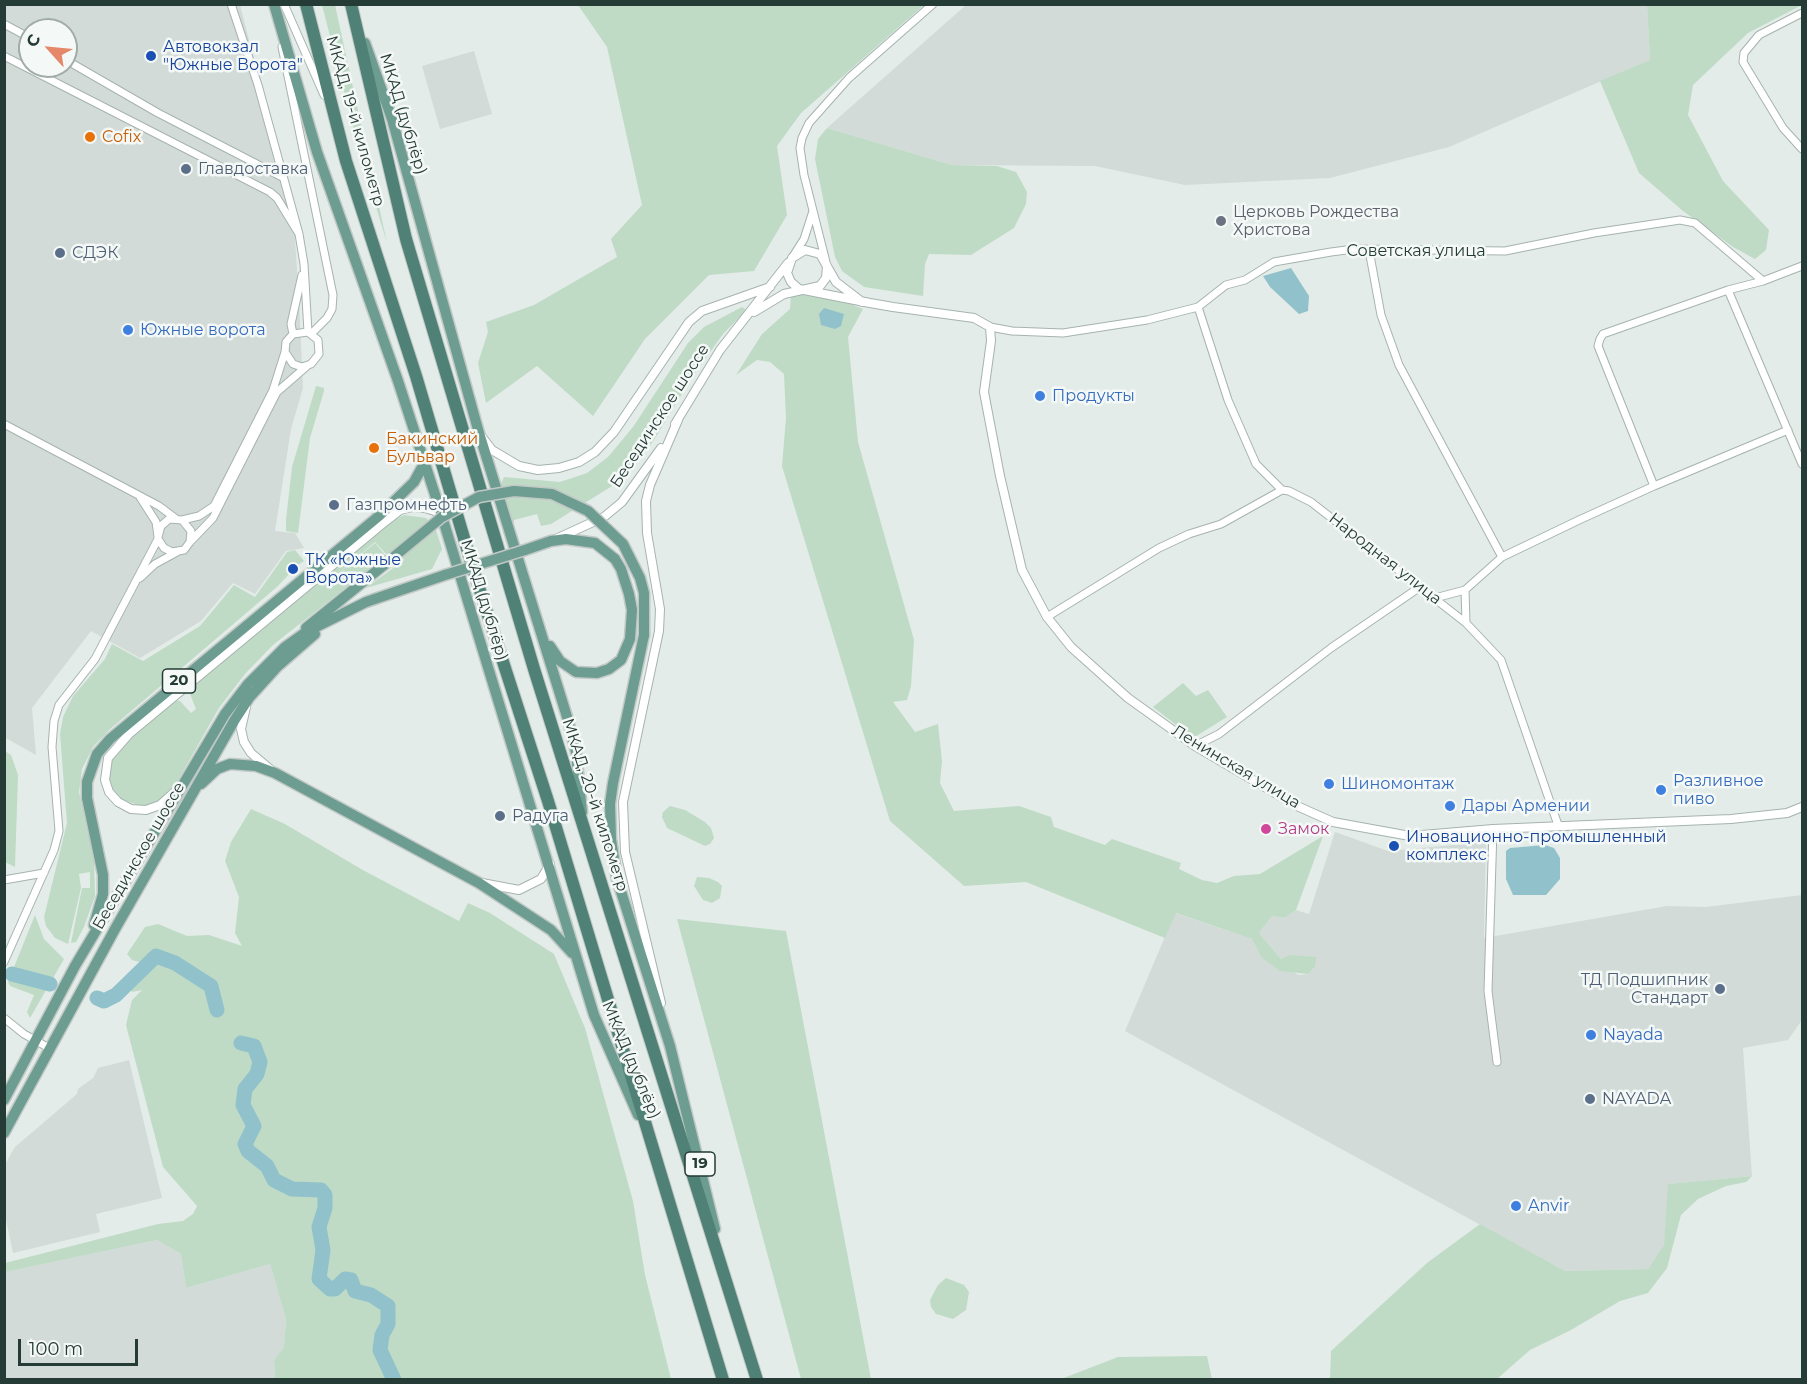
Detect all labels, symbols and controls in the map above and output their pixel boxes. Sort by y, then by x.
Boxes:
north arrow [18,18,78,78]
text: С [22,31,44,50]
street label: МКАД, 19-й километр [321,33,389,209]
place label: Автовокзал "Южные Ворота" [163,37,303,75]
marker: Автовокзал "Южные Ворота" [144,49,158,63]
street label: МКАД (дублёр) [375,51,431,177]
place label: Cofix [102,127,141,147]
marker: Cofix [83,130,97,144]
place label: Главдоставка [198,159,308,179]
marker: Главдоставка [179,162,193,176]
place label: Церковь Рождества Христова [1233,202,1399,240]
marker: Церковь Рождества Христова [1214,214,1228,228]
street label: Советская улица [1346,241,1486,261]
place label: СДЭК [72,243,118,263]
marker: СДЭК [53,246,67,260]
place label: Южные ворота [140,320,266,340]
marker: Южные ворота [121,323,135,337]
street label: Бесединское шоссе [606,341,714,491]
place label: Продукты [1052,386,1135,406]
marker: Продукты [1033,389,1047,403]
place label: Бакинский Бульвар [386,429,478,467]
marker: Бакинский Бульвар [367,441,381,455]
place label: Газпромнефть [346,495,467,515]
marker: Газпромнефть [327,498,341,512]
street label: Народная улица [1325,509,1445,609]
street label: МКАД (дублёр) [456,537,512,663]
place label: ТК «Южные Ворота» [305,550,401,588]
marker: ТК «Южные Ворота» [286,562,300,576]
road number: 20 [162,669,195,693]
street label: МКАД, 20-й километр [558,716,632,894]
street label: Ленинская улица [1168,721,1304,813]
place label: Разливное пиво [1673,771,1764,809]
place label: Шиномонтаж [1341,774,1454,794]
marker: Шиномонтаж [1322,777,1336,791]
street label: Бесединское шоссе [89,779,189,933]
marker: Разливное пиво [1654,783,1668,797]
place label: Дары Армении [1462,796,1590,816]
marker: Дары Армении [1443,799,1457,813]
place label: Радуга [512,806,569,826]
marker: Радуга [493,809,507,823]
place label: Замок [1278,819,1329,839]
marker: Замок [1259,822,1273,836]
place label: Иновационно-промышленный комплекс [1406,827,1667,865]
marker: Иновационно-промышленный комплекс [1387,839,1401,853]
place label: ТД Подшипник Стандарт [1581,970,1708,1008]
marker: ТД Подшипник Стандарт [1713,982,1727,996]
street label: МКАД (дублёр) [598,998,664,1122]
place label: Nayada [1603,1025,1663,1045]
marker: Nayada [1584,1028,1598,1042]
place label: NAYADA [1602,1089,1671,1109]
marker: NAYADA [1583,1092,1597,1106]
road number: 19 [685,1152,715,1176]
place label: Anvir [1528,1196,1570,1216]
marker: Anvir [1509,1199,1523,1213]
scale bar [21,1327,141,1365]
text: 100 m [29,1338,83,1360]

